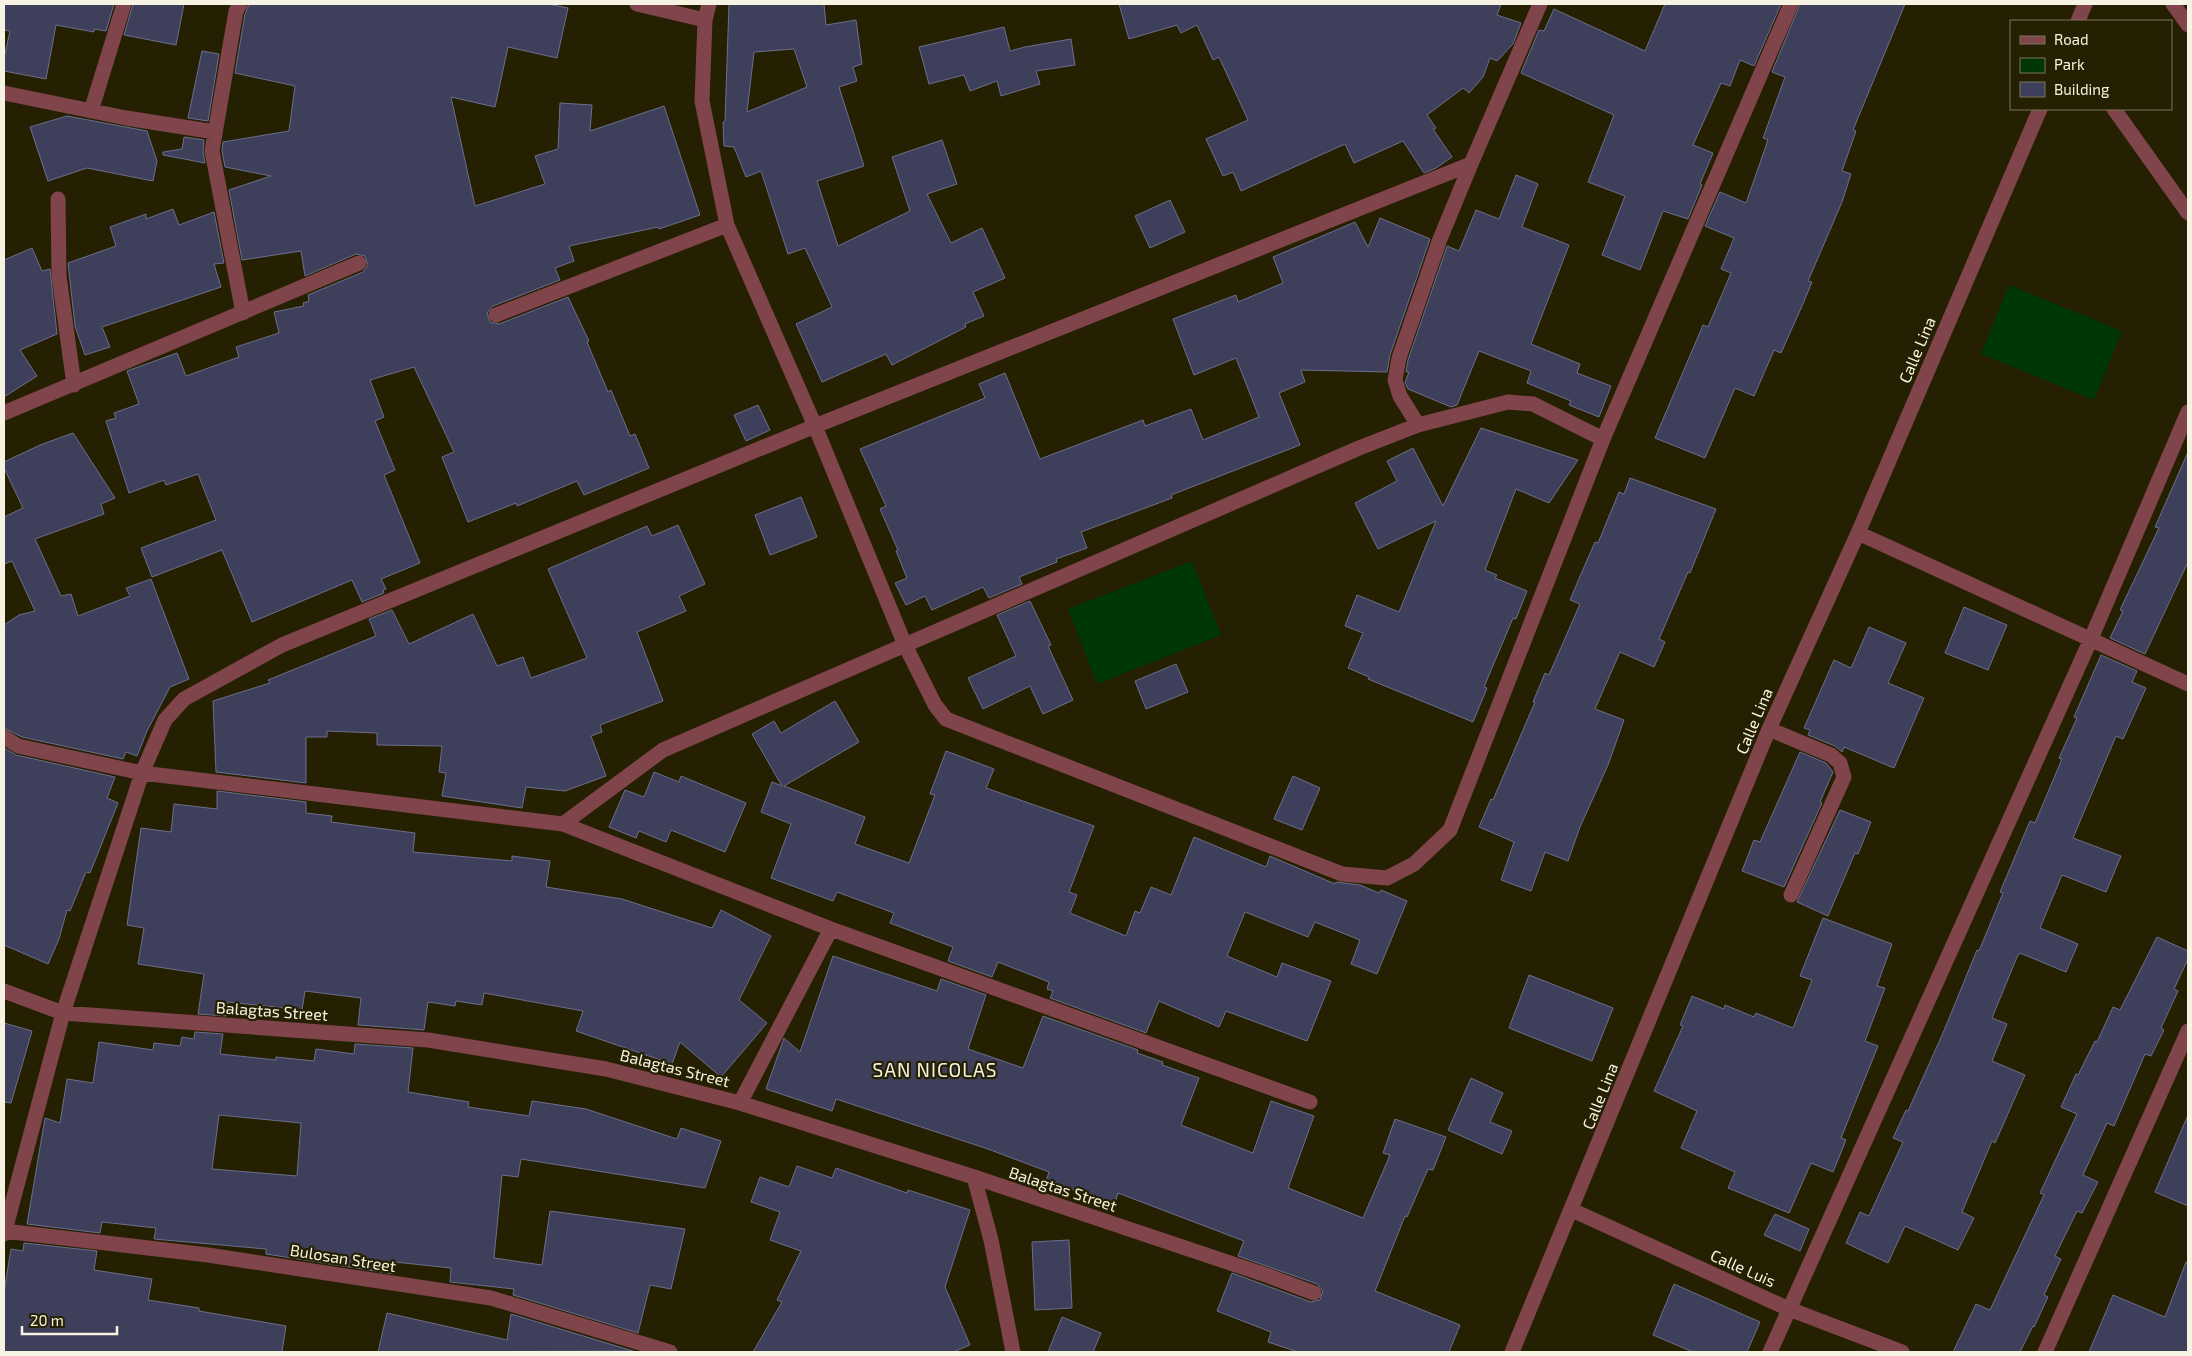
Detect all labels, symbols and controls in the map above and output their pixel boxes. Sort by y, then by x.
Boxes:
legend [2010,20,2172,110]
text: Road [2054,30,2089,48]
text: Park [2054,55,2085,73]
text: Building [2054,80,2110,98]
street label: Calle Lina [1894,314,1939,386]
street label: Calle Lina [1731,685,1776,757]
street label: Balagtas Street [215,997,329,1024]
street label: Balagtas Street [618,1045,732,1090]
district label: SAN NICOLAS [872,1058,998,1081]
street label: Calle Lina [1578,1060,1621,1132]
street label: Balagtas Street [1007,1162,1119,1215]
street label: Bulosan Street [289,1240,397,1275]
street label: Calle Luis [1708,1245,1779,1290]
scale bar [22,1304,118,1336]
text: 20 m [30,1311,64,1329]

